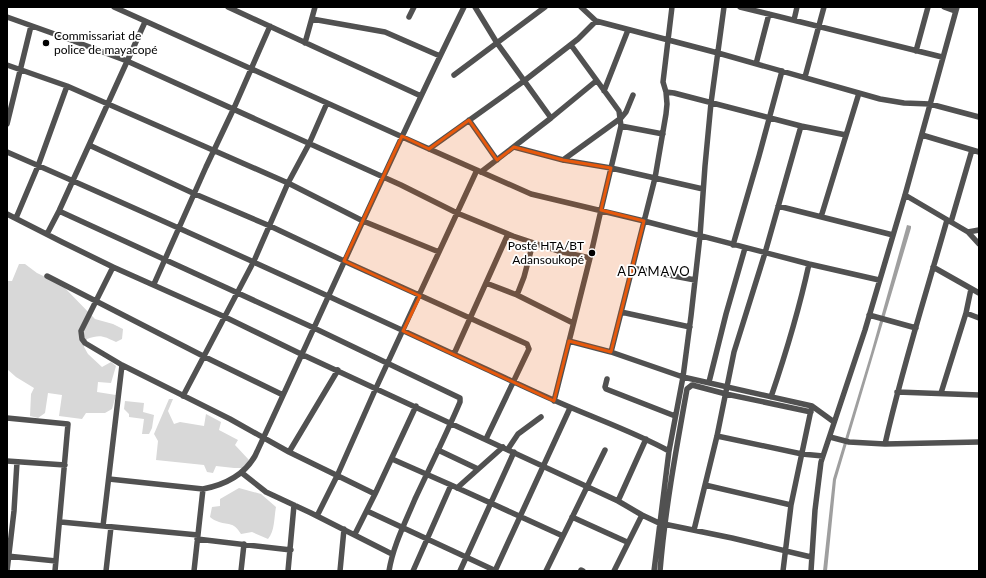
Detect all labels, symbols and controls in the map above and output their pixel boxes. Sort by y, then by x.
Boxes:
place label: Commissariat de police de mayacopé [54,28,158,57]
marker: Commissariat de police de mayacopé [41,38,51,48]
place label: Posté HTA/BT Adansoukopé [508,238,584,267]
marker: Posté HTA/BT Adansoukopé [587,248,597,258]
district label: ADAMAVO [617,263,691,279]

